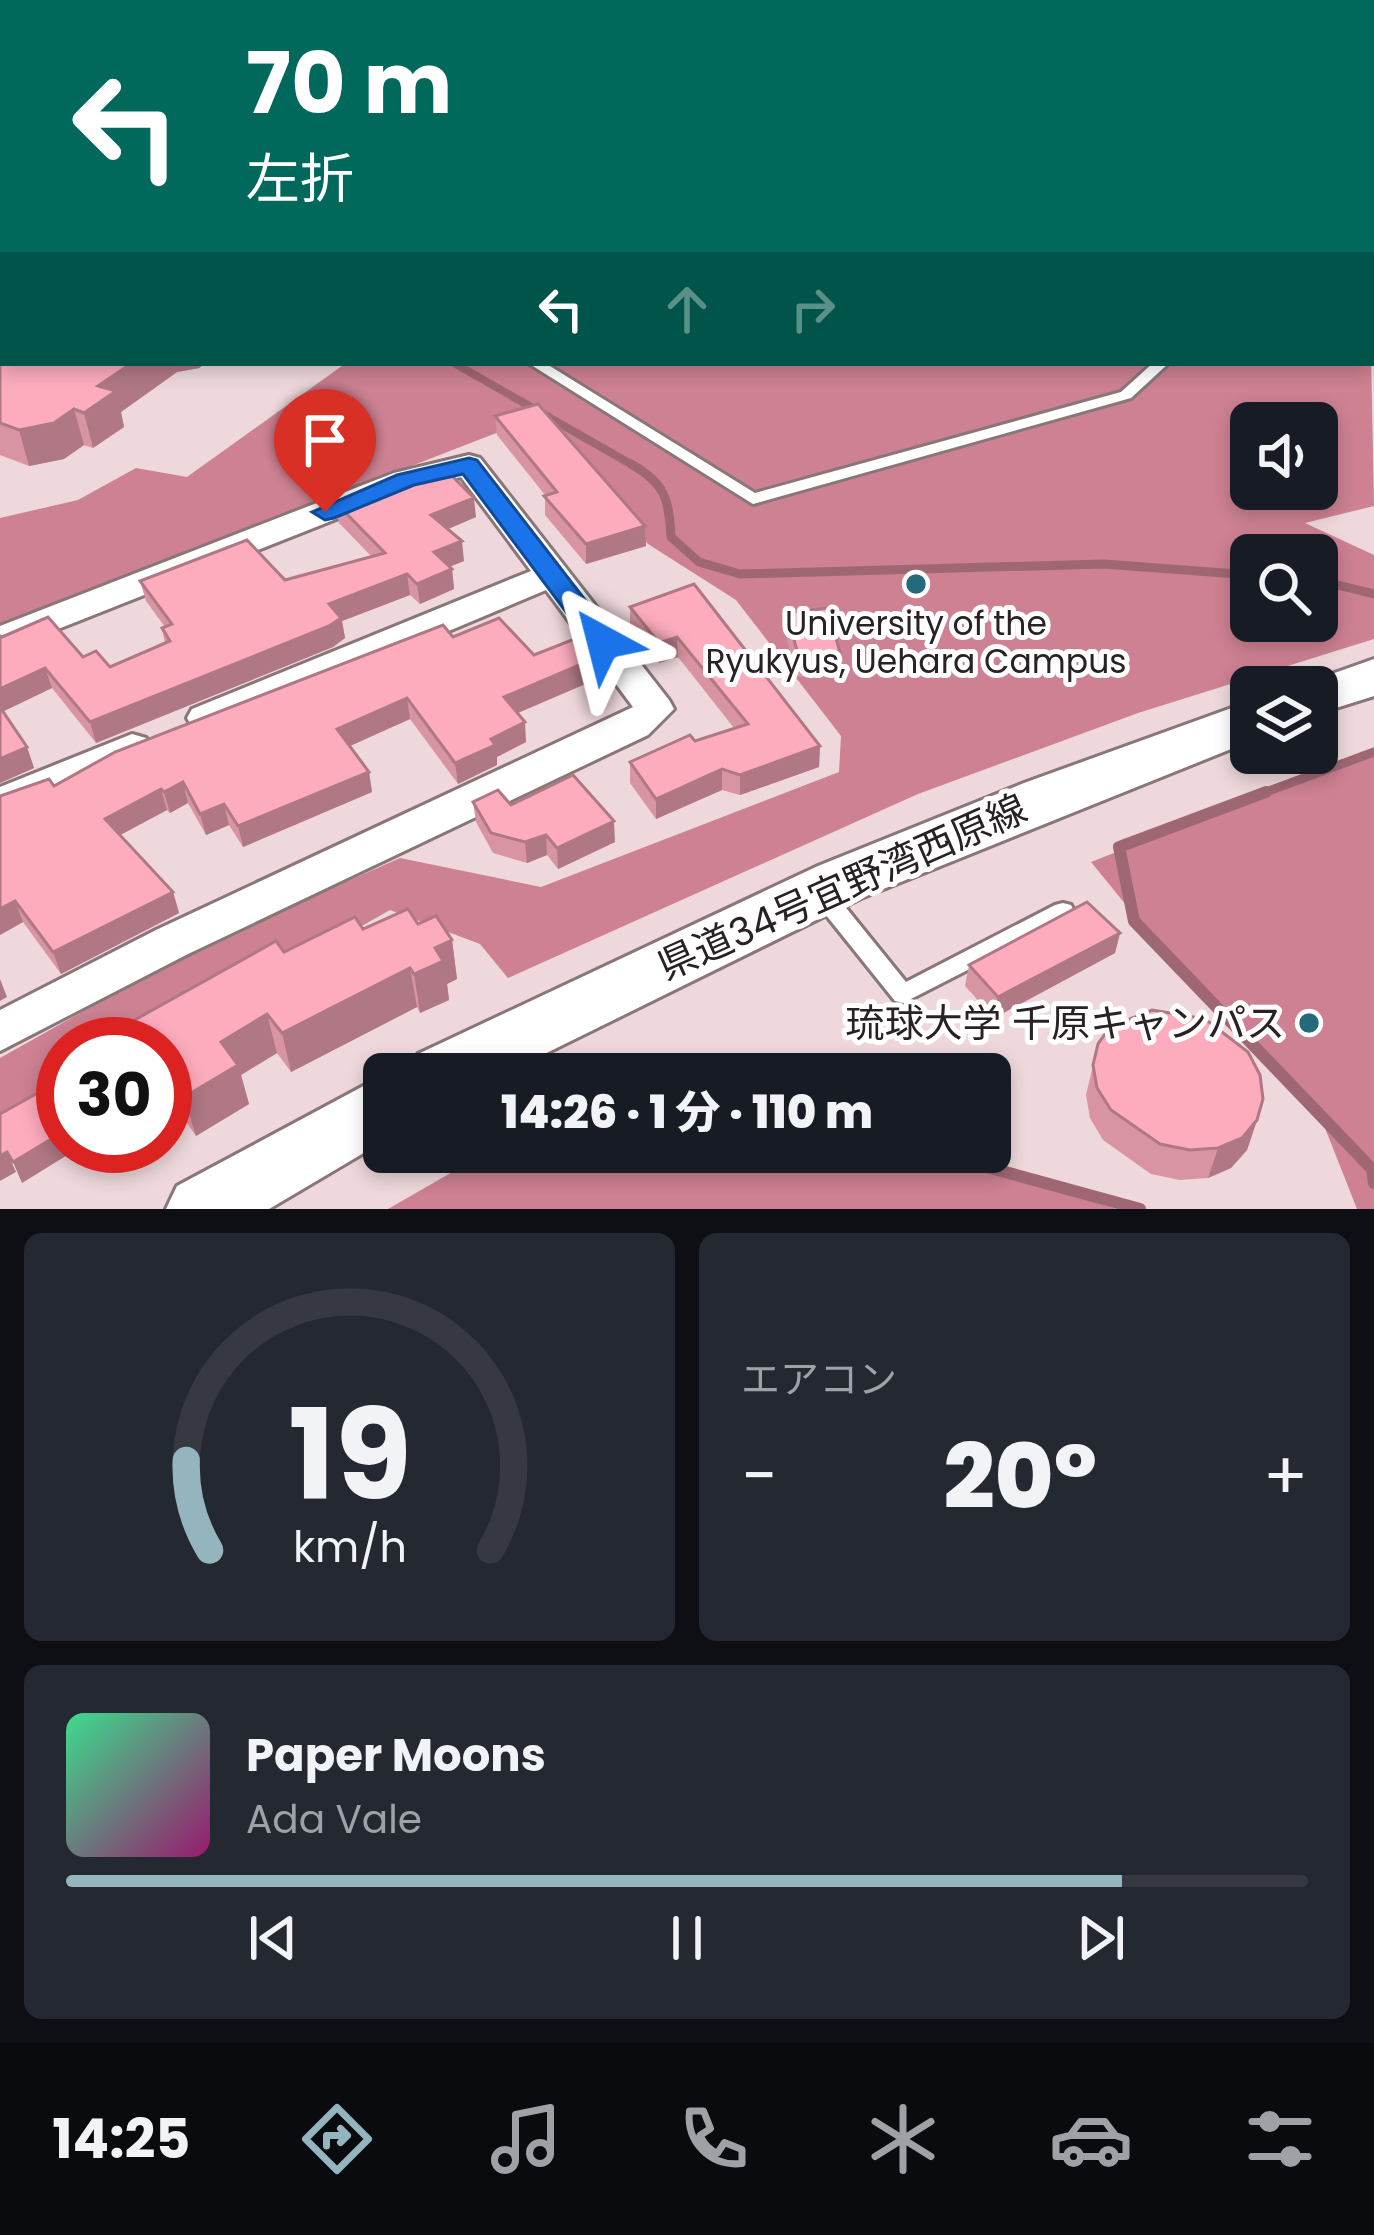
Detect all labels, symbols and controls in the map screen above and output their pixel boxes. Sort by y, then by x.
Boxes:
text: 70 m [246,25,452,142]
icon: left [48,48,204,204]
text: 左折 [246,141,354,217]
icon: left [528,276,594,342]
icon: ahead [654,276,720,342]
icon: right [780,276,846,342]
pin [274,389,376,512]
map controls [1230,402,1338,774]
button: sound [1230,402,1338,510]
icon: arrive [292,407,358,473]
button: search [1230,534,1338,642]
marker: University of the Ryukyus, Uehara Campus [903,571,929,597]
position arrow [540,579,666,705]
place label: University of the Ryukyus, Uehara Campus [705,600,1127,685]
button: layers [1230,666,1338,774]
street label: 県道34号宜野湾西原線 [649,781,1035,993]
place label: 琉球大学 千原キャンパス [846,996,1285,1051]
marker: 琉球大学 千原キャンパス [1296,1010,1322,1036]
speed limit sign: 30 [36,1017,192,1173]
text: 14:26 · 1 分 · 110 m [501,1081,873,1144]
text: エアコン [741,1352,897,1407]
text: 19 [288,1368,411,1543]
text: 20° [943,1413,1097,1540]
text: − [741,1430,777,1522]
text: + [1263,1430,1308,1522]
text: km/h [292,1517,407,1577]
text: Paper Moons [246,1724,546,1787]
text: Ada Vale [246,1792,422,1847]
icon: previous [240,1905,306,1971]
icon: pause [654,1905,720,1971]
icon: next [1068,1905,1134,1971]
icon: directions [295,2097,379,2181]
icon: music [484,2097,568,2181]
icon: phone [672,2097,756,2181]
icon: climate [861,2097,945,2181]
icon: car [1049,2097,1133,2181]
icon: filters [1238,2097,1322,2181]
text: 14:25 [52,2101,190,2177]

